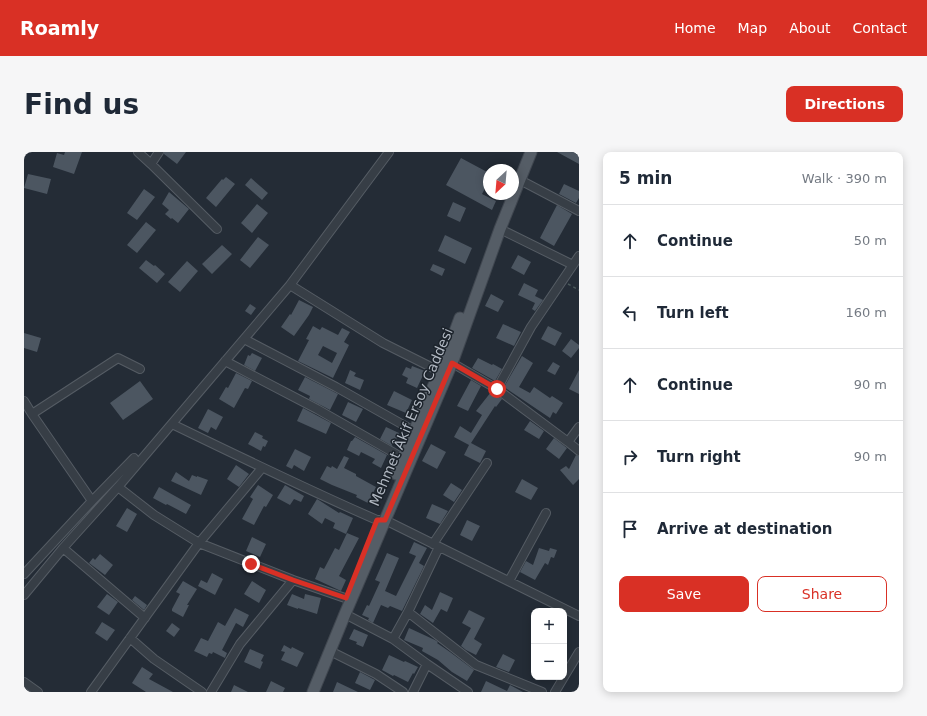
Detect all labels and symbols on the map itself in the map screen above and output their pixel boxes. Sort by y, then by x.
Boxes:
north arrow [483,164,519,200]
street label: Mehmet Âkif Ersoy Caddesi [365,325,456,508]
route start [488,380,506,398]
route end [242,555,260,573]

